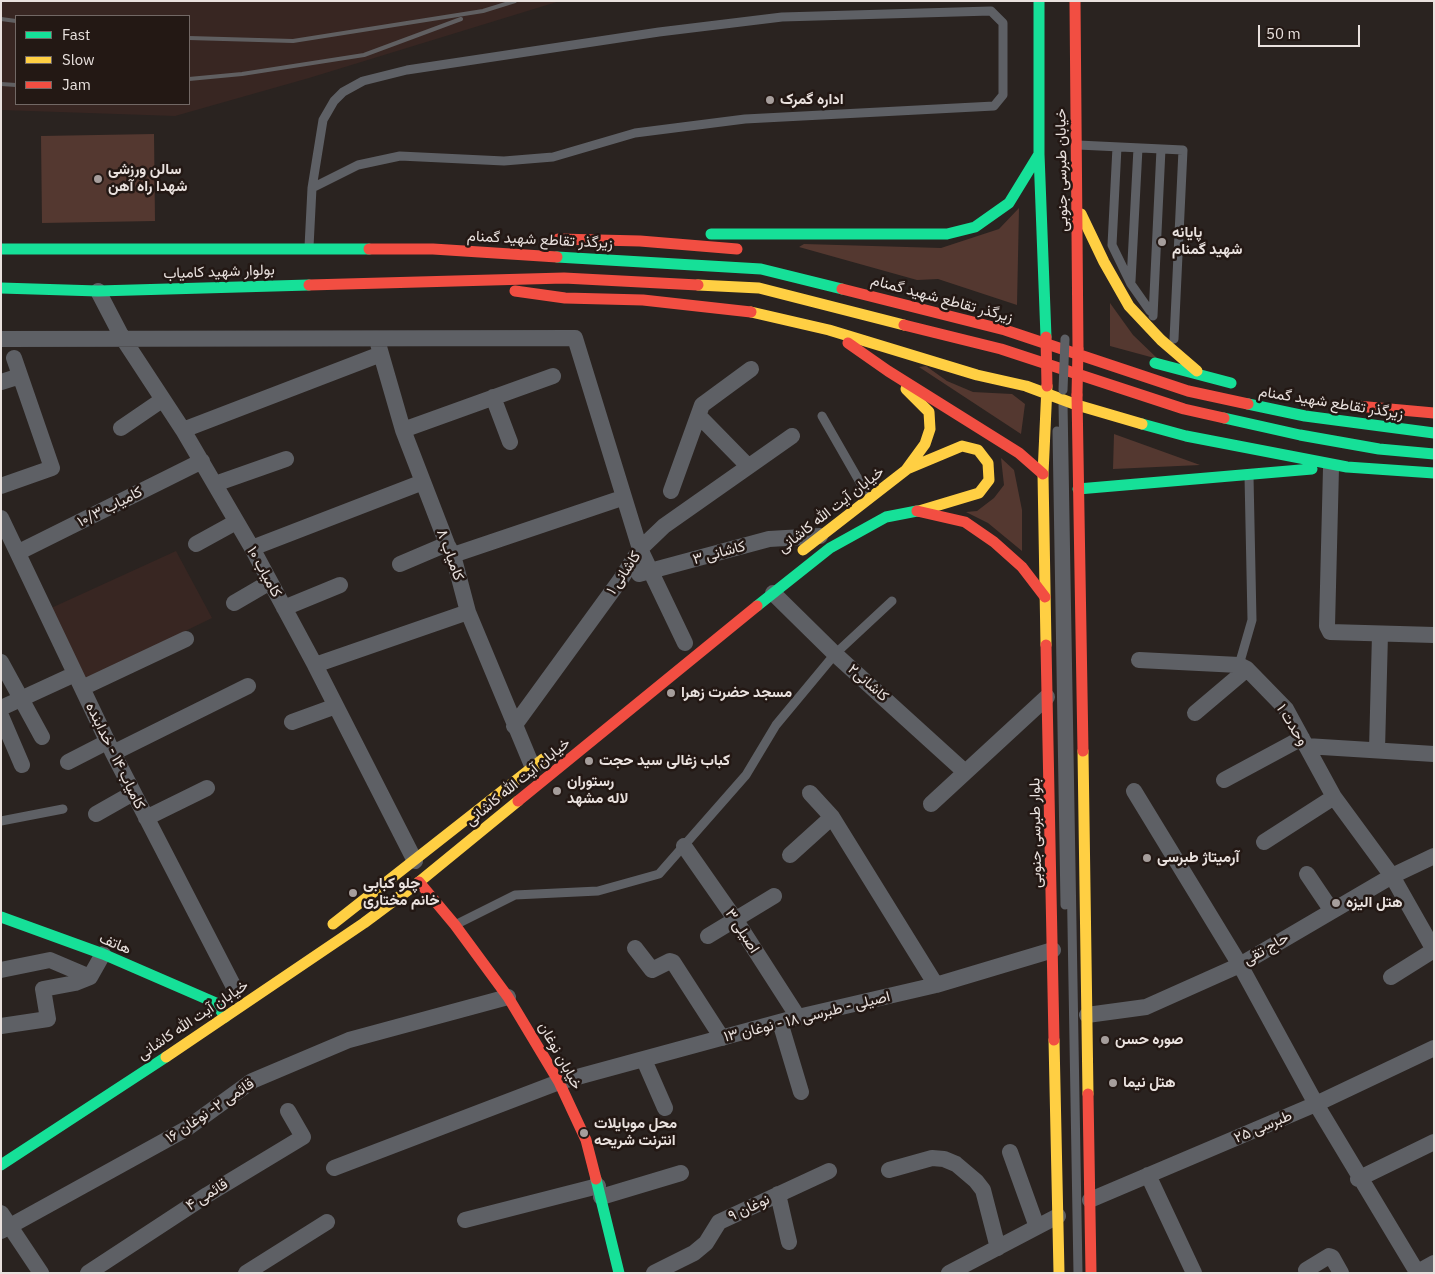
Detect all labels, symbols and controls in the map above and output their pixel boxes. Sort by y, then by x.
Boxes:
legend [15,15,190,105]
scale bar [1260,15,1362,47]
text: 50 m [1266,24,1301,43]
text: Fast [62,25,90,44]
text: Slow [62,50,95,69]
text: Jam [62,75,91,94]
place label: اداره گمرک [780,91,844,109]
marker: اداره گمرک [764,94,776,106]
street label: خیابان طبرسی جنوبی [1052,108,1072,232]
place label: سالن ورزشی شهدا راه آهن [108,161,188,196]
marker: سالن ورزشی شهدا راه آهن [92,173,104,185]
place label: پایانه شهید گمنام [1172,224,1242,259]
street label: زیرگذر تقاطع شهید گمنام [467,227,613,253]
marker: پایانه شهید گمنام [1156,236,1168,248]
street label: بولوار شهید کامیاب [163,261,275,283]
street label: زیرگذر تقاطع شهید گمنام [869,271,1015,327]
street label: زیرگذر تقاطع شهید گمنام [1257,383,1405,423]
street label: خیابان آیت الله کاشانی [774,463,888,557]
street label: کامیاب ۱۰/۳ [74,483,146,531]
street label: کامیاب ۸ [432,527,468,583]
street label: کاشانی ۳ [691,537,747,569]
street label: کامیاب ۱۰ [243,543,285,601]
street label: کاشانی ۱ [603,548,645,598]
street label: کاشانی۲ [844,660,892,706]
place label: مسجد حضرت زهرا [681,684,792,702]
marker: مسجد حضرت زهرا [665,687,677,699]
street label: کامیاب ۱۴ - خدابنده [81,700,149,812]
street label: وحدت ۱ [1272,701,1312,749]
street label: خیابان آیت الله کاشانی [462,734,574,830]
place label: کباب زغالی سید حجت [599,752,730,770]
marker: کباب زغالی سید حجت [583,755,595,767]
place label: رستوران لاله مشهد [567,773,628,808]
street label: بلوار طبرسی جنوبی [1026,778,1046,888]
marker: رستوران لاله مشهد [551,785,563,797]
place label: آرمیتاژ طبرسی [1157,849,1239,867]
marker: آرمیتاژ طبرسی [1141,852,1153,864]
place label: چلو کبابی خانم مختاری [363,875,439,910]
marker: چلو کبابی خانم مختاری [347,887,359,899]
place label: هتل الیزه [1346,894,1402,912]
marker: هتل الیزه [1330,897,1342,909]
street label: اصیلی ۳ [721,905,763,957]
street label: هاتف [96,929,134,959]
street label: حاج تقی [1240,929,1292,969]
street label: خیابان آیت الله کاشانی [134,976,252,1064]
street label: اصیلی - طبرسی ۱۸ - نوغان ۱۳ [722,988,892,1046]
street label: خیابان نوغان [534,1019,586,1093]
place label: صوره حسن [1115,1031,1183,1049]
marker: صوره حسن [1099,1034,1111,1046]
place label: هتل نیما [1123,1074,1176,1092]
street label: قائمی ۲- نوغان ۱۶ [162,1075,258,1147]
marker: هتل نیما [1107,1077,1119,1089]
street label: طبرسی ۲۵ [1231,1107,1295,1147]
place label: محل موبايلات انترنت شريحه [594,1115,677,1150]
marker: محل موبايلات انترنت شريحه [578,1127,590,1139]
street label: قائمی ۴ [183,1175,231,1215]
street label: نوغان ۹ [725,1191,773,1225]

